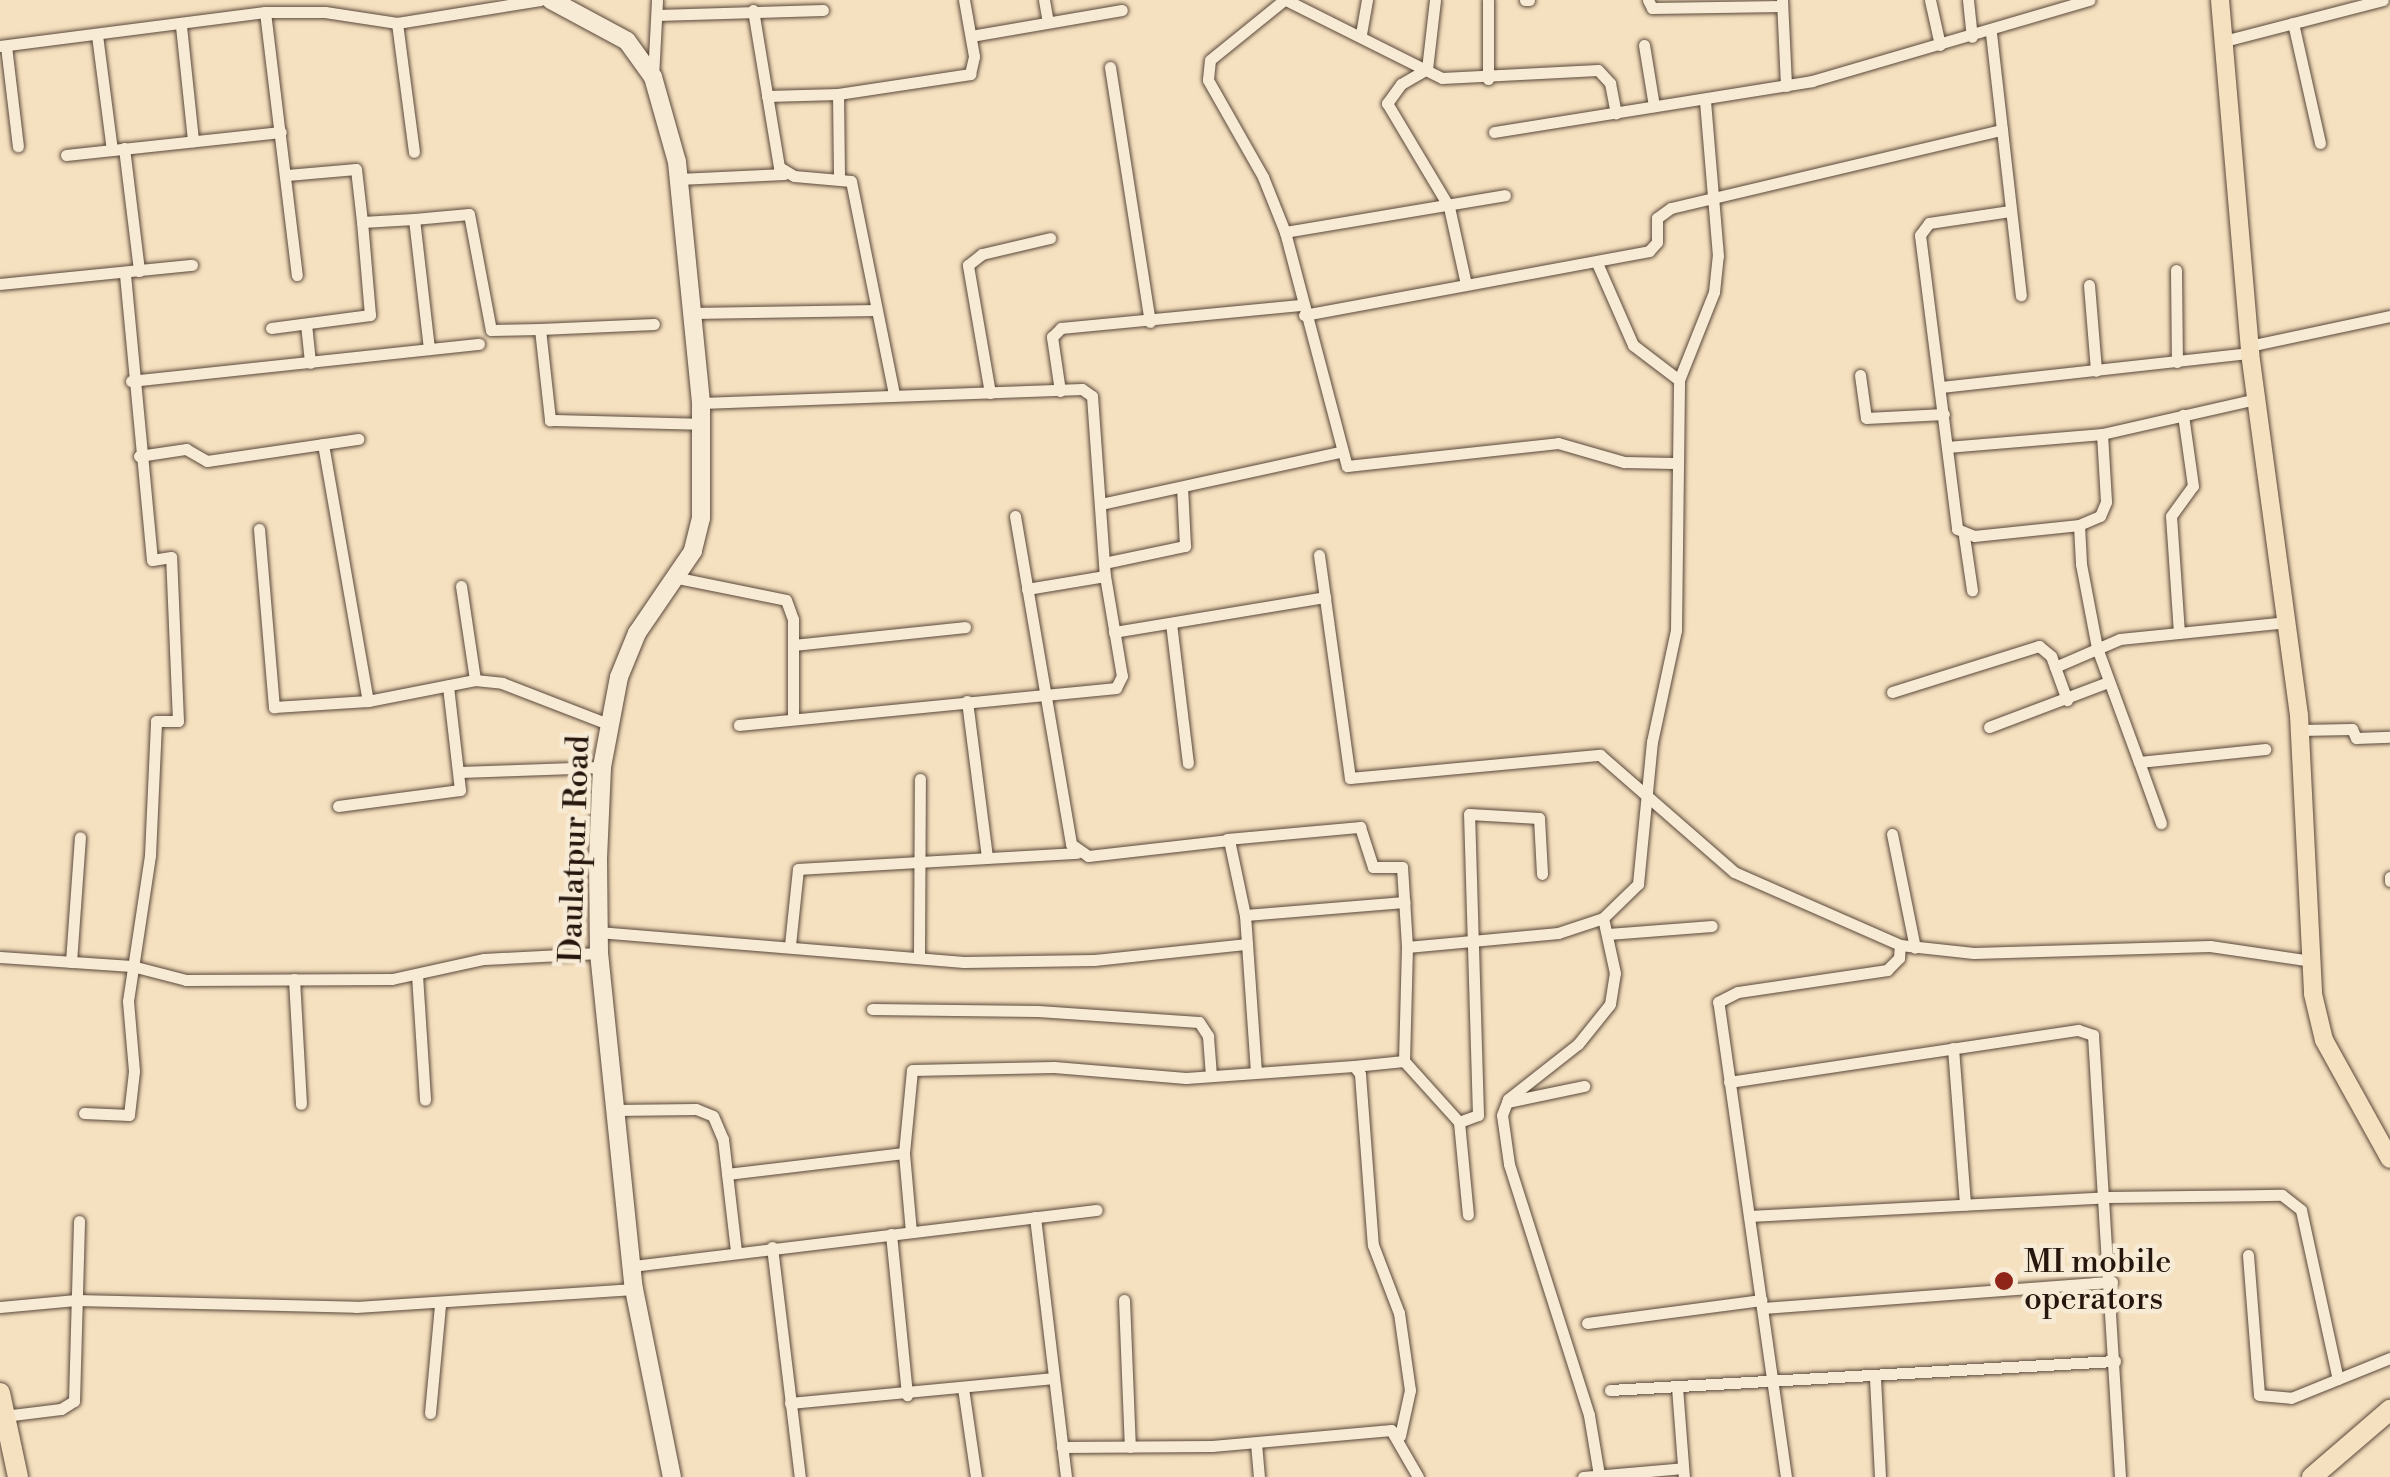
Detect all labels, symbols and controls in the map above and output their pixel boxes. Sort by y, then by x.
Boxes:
street label: Daulatpur Road [552,735,598,963]
place label: MI mobile operators [2024,1244,2171,1319]
marker: MI mobile operators [1993,1270,2015,1292]

